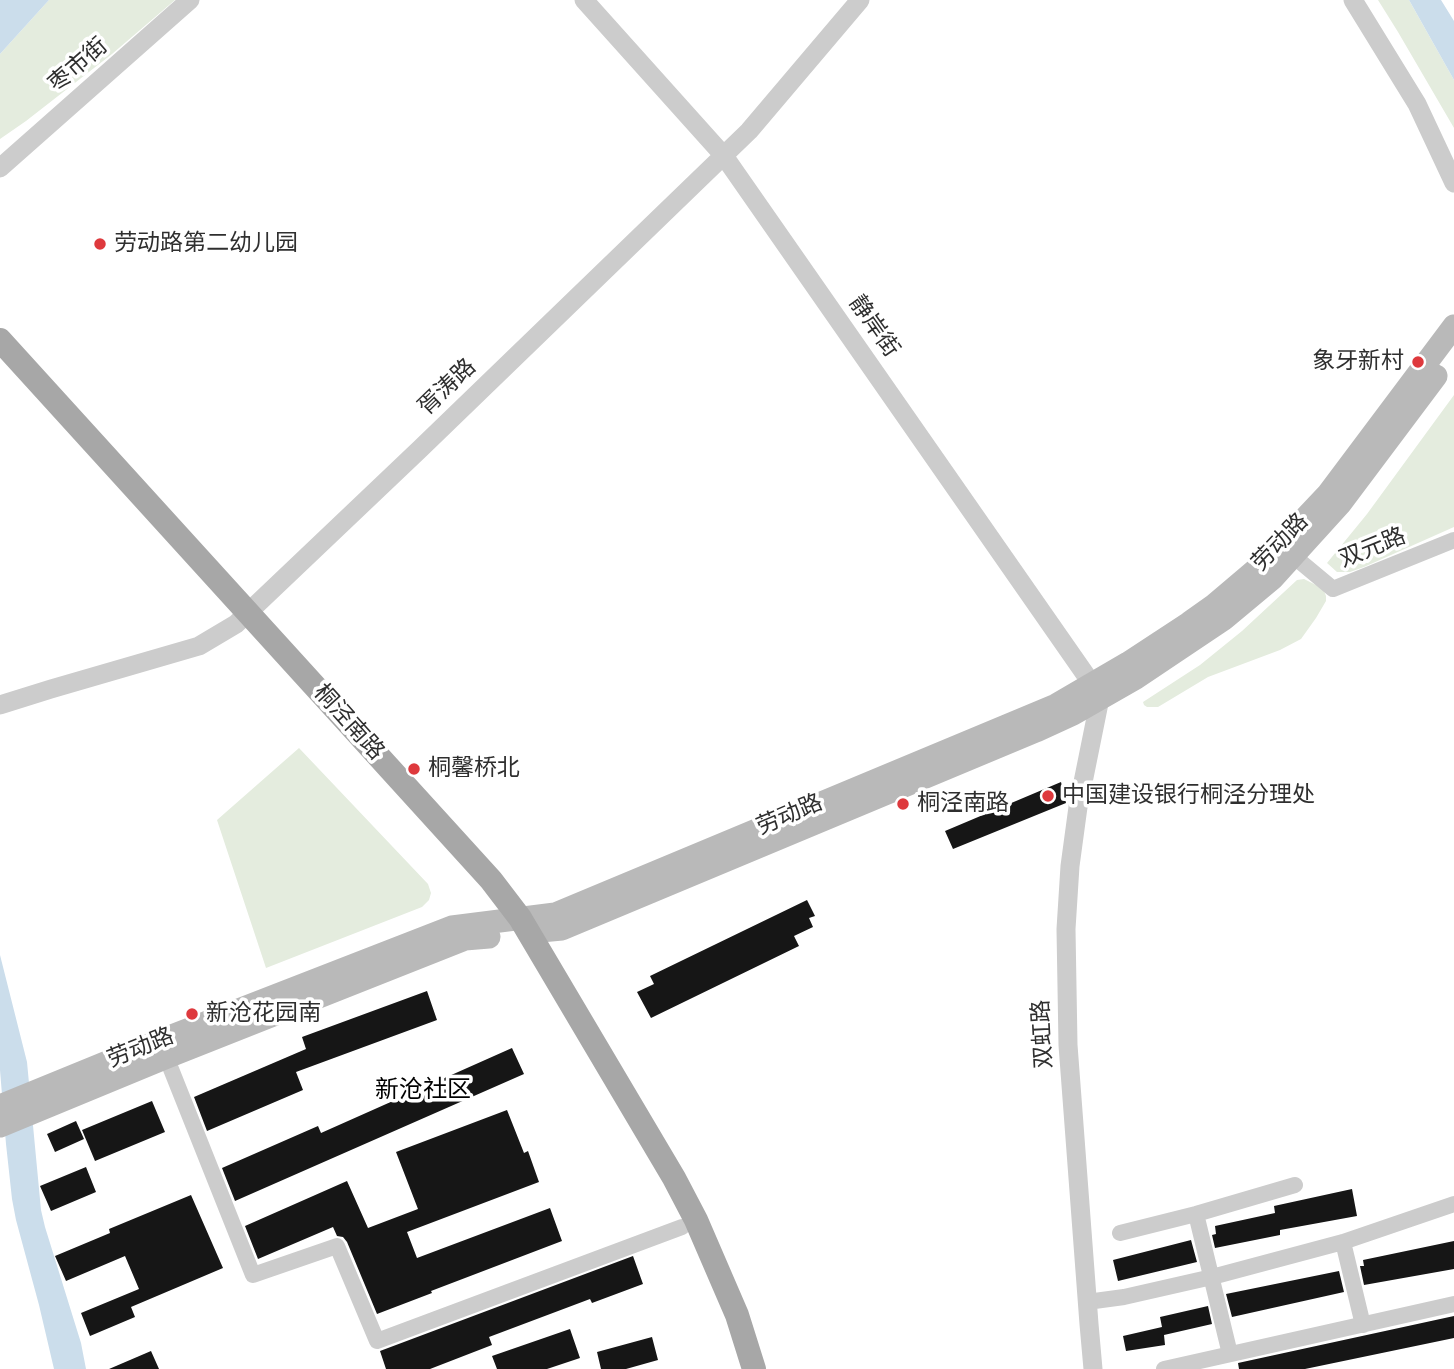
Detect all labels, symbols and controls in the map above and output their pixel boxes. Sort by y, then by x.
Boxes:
street label: 枣市街 [44,33,114,99]
place label: 劳动路第二幼儿园 [114,230,298,258]
marker: 劳动路第二幼儿园 [92,236,108,252]
street label: 静岸街 [842,291,904,363]
place label: 象牙新村 [1312,348,1404,376]
street label: 胥涛路 [414,354,482,422]
marker: 象牙新村 [1410,354,1426,370]
street label: 劳动路 [1247,509,1315,577]
street label: 双元路 [1336,523,1410,575]
street label: 桐泾南路 [307,680,389,766]
place label: 桐馨桥北 [428,755,520,783]
marker: 桐馨桥北 [406,761,422,777]
place label: 中国建设银行桐泾分理处 [1062,782,1315,810]
marker: 中国建设银行桐泾分理处 [1040,788,1056,804]
street label: 劳动路 [753,790,827,842]
place label: 桐泾南路 [917,790,1009,818]
marker: 桐泾南路 [895,796,911,812]
street label: 双虹路 [1028,999,1060,1069]
place label: 新沧花园南 [206,1000,321,1028]
marker: 新沧花园南 [184,1006,200,1022]
street label: 劳动路 [104,1023,178,1075]
district label: 新沧社区 [375,1077,471,1105]

